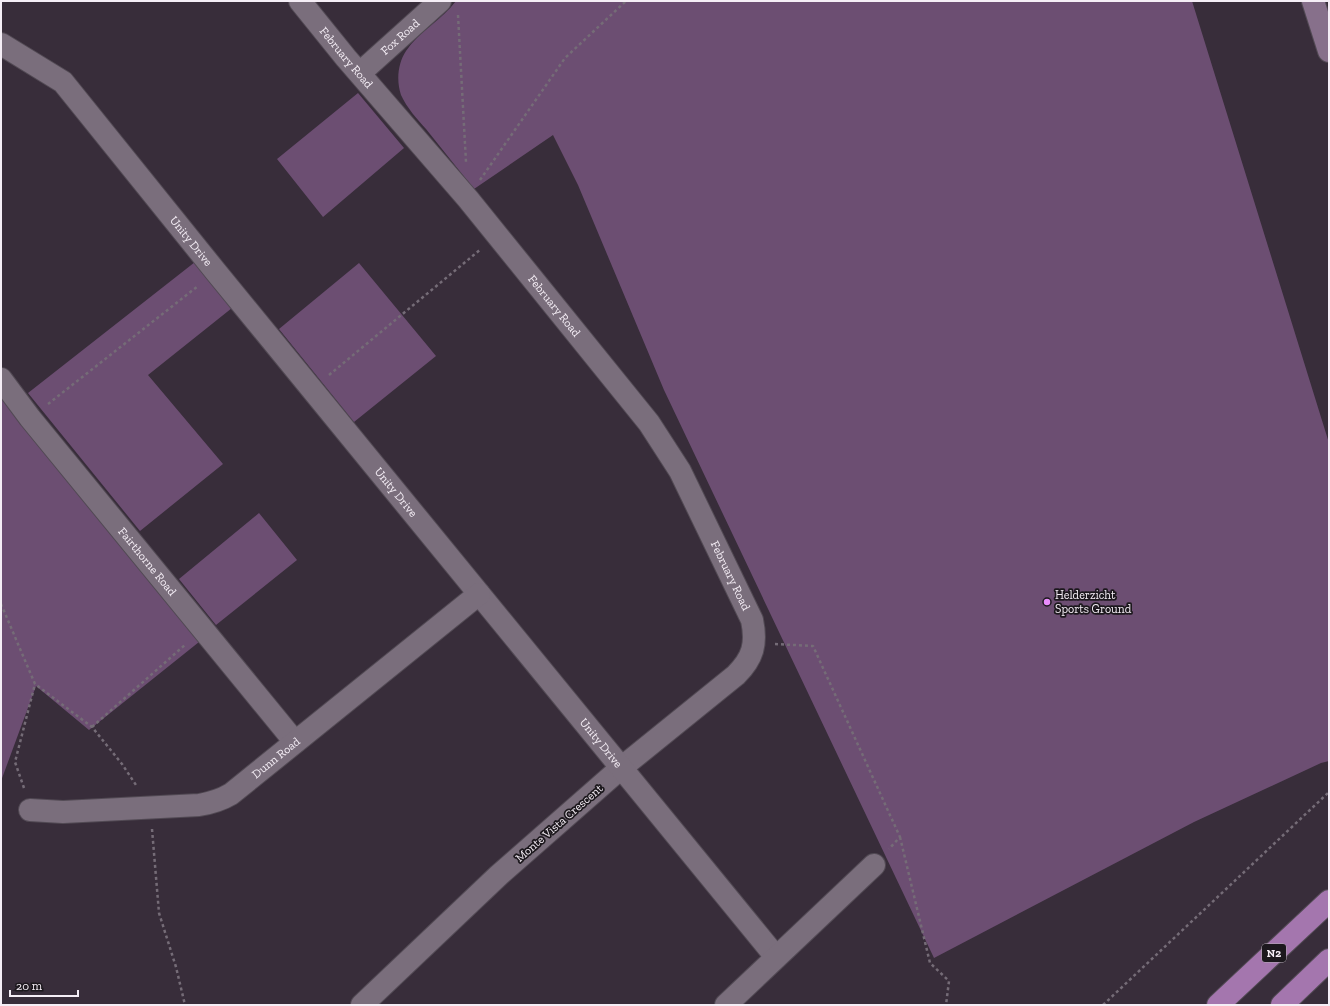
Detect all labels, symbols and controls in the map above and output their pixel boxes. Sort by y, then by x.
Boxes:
street label: Fox Road [378,16,423,58]
street label: February Road [317,24,376,91]
street label: Unity Drive [167,213,216,269]
street label: February Road [525,272,584,340]
street label: Unity Drive [372,465,421,520]
street label: Fairthorne Road [115,524,180,599]
street label: February Road [708,539,753,613]
place label: Helderzicht Sports Ground [1055,588,1132,616]
marker: Helderzicht Sports Ground [1042,597,1052,607]
street label: Unity Drive [577,715,626,771]
street label: Dunn Road [249,734,303,781]
street label: Monte Vista Crescent [512,781,606,865]
road number: N2 [1262,944,1286,962]
scale bar [10,972,78,998]
text: 20 m [16,979,43,993]

